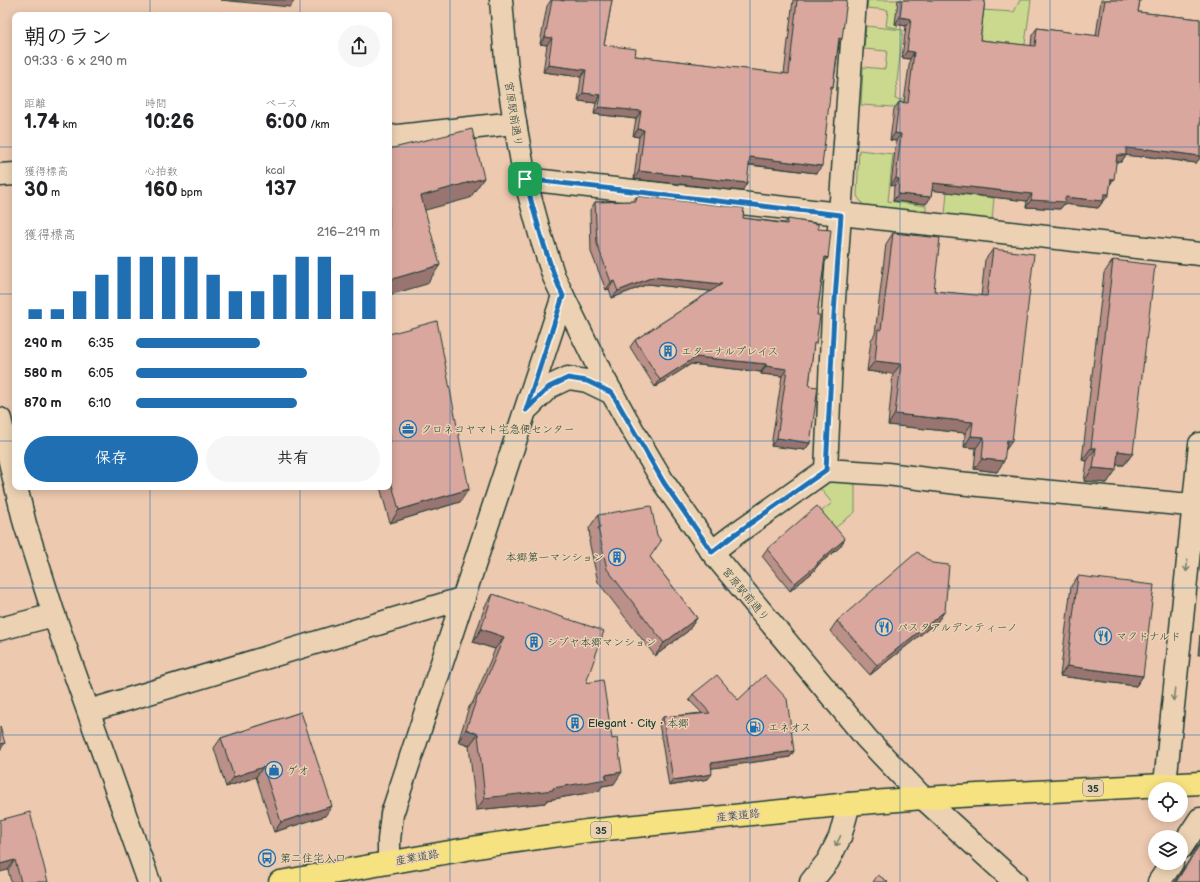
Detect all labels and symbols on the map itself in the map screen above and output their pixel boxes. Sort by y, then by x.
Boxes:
street label: 宮原駅前通り [502,80,525,148]
pin [508,162,542,196]
building icon: エターナルプレイス [658,341,678,361]
place label: エターナルプレイス [681,345,778,358]
office icon: クロネコヤマト宅急便センター [398,419,418,439]
place label: クロネコヤマト宅急便センター [421,423,575,436]
building icon: 本郷第一マンション [607,547,627,567]
place label: 本郷第一マンション [505,551,604,564]
one-way arrow [1183,559,1191,572]
street label: 宮原駅前通り [719,565,772,624]
restaurant icon: パスタアルデンティーノ [874,617,894,637]
place label: パスタアルデンティーノ [897,621,1017,634]
restaurant icon: マクドナルド [1093,626,1113,646]
place label: マクドナルド [1116,630,1181,643]
building icon: シブヤ本郷マンション [524,632,544,652]
place label: シブヤ本郷マンション [547,636,657,649]
one-way arrow [1170,688,1178,701]
building icon: Elegant・City・本郷 [565,713,585,733]
place label: Elegant・City・本郷 [588,717,689,730]
fuel station icon: エネオス [745,717,765,737]
place label: エネオス [768,721,811,734]
shop icon: ゲオ [264,760,284,780]
place label: ゲオ [287,764,309,777]
road number: 35 [1083,780,1103,796]
street label: 産業道路 [715,807,761,824]
road number: 35 [591,822,611,838]
one-way arrow [834,835,841,847]
street label: 産業道路 [394,847,440,868]
bus stop icon: 第二住宅入口 [257,848,277,868]
place label: 第二住宅入口 [280,852,346,865]

